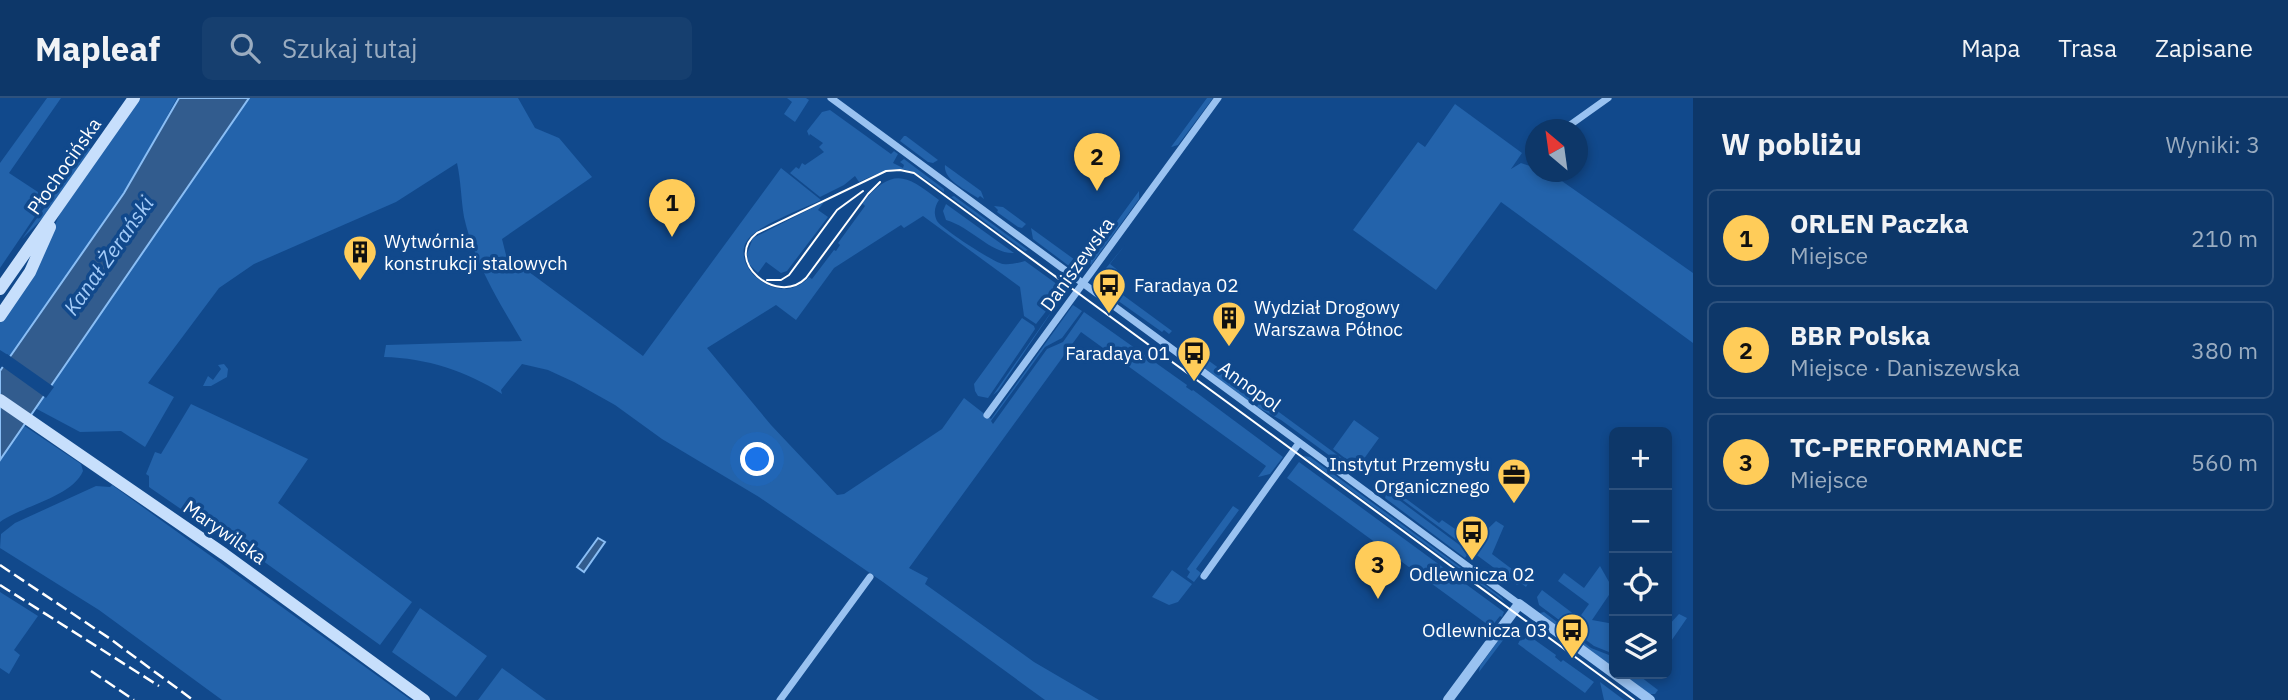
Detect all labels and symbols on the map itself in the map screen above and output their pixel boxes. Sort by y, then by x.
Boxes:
street label: Płochocińska [22,113,106,219]
north arrow [1525,119,1588,182]
pin: 2 [1074,133,1120,191]
pin: 1 [649,179,695,237]
water label: Kanał Żerański [57,190,160,320]
street label: Daniszewska [1035,212,1119,316]
place label: Wytwórnia konstrukcji stalowych [384,229,568,275]
building icon: Wytwórnia konstrukcji stalowych [341,233,379,282]
bus stop icon: Faradaya 02 [1090,266,1128,315]
place label: Faradaya 02 [1134,273,1239,297]
place label: Wydział Drogowy Warszawa Północ [1254,295,1403,341]
building icon: Wydział Drogowy Warszawa Północ [1210,299,1248,348]
bus stop icon: Faradaya 01 [1175,334,1213,383]
place label: Faradaya 01 [1065,341,1170,365]
street label: Annopol [1214,355,1286,417]
your location [740,442,774,476]
place label: Instytut Przemysłu Organicznego [1329,452,1490,498]
office icon: Instytut Przemysłu Organicznego [1495,456,1533,505]
street label: Marywilska [179,495,271,569]
bus stop icon: Odlewnicza 02 [1453,513,1491,562]
pin: 3 [1355,541,1401,599]
place label: Odlewnicza 02 [1409,562,1535,586]
bus stop icon: Odlewnicza 03 [1553,611,1591,660]
place label: Odlewnicza 03 [1422,618,1548,642]

